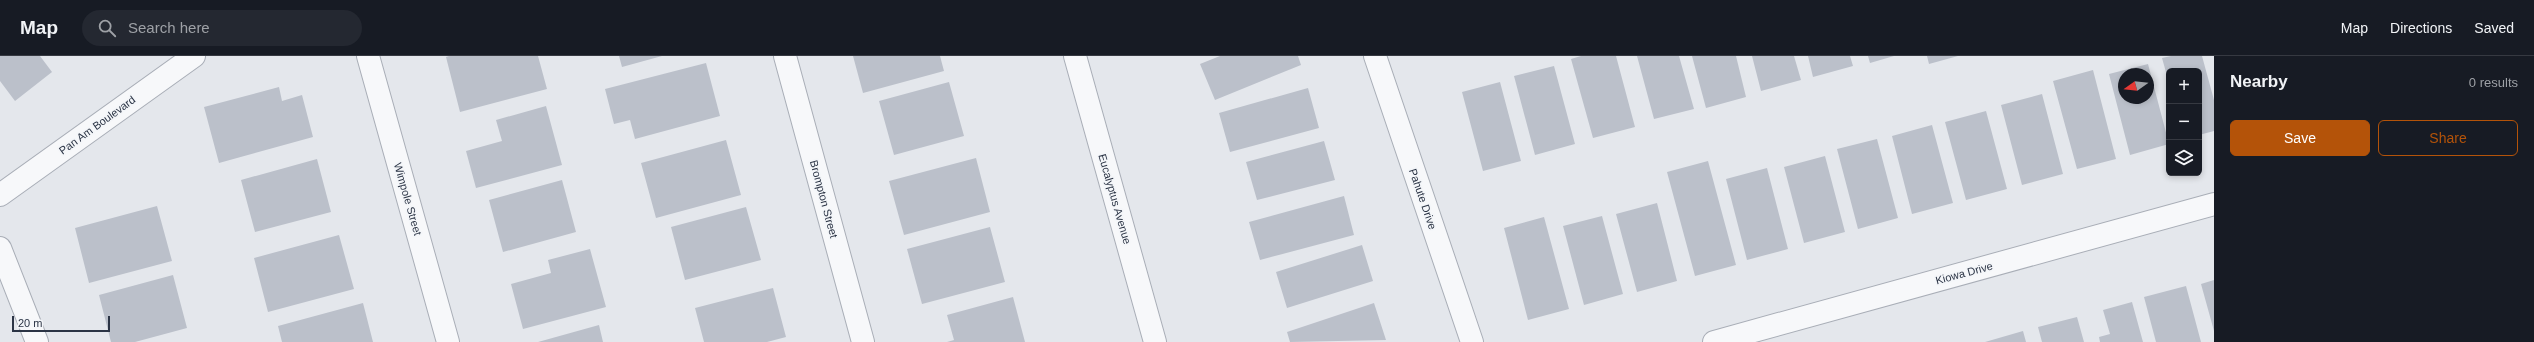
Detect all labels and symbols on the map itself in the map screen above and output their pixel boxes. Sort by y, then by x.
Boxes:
north arrow [2118,68,2154,104]
street label: Pan Am Boulevard [57,93,137,157]
street label: Eucalyptus Avenue [1096,152,1134,246]
street label: Brompton Street [808,159,840,239]
street label: Wimpole Street [392,161,424,237]
street label: Pahute Drive [1407,167,1439,231]
street label: Kiowa Drive [1934,260,1994,286]
scale bar [12,314,110,333]

